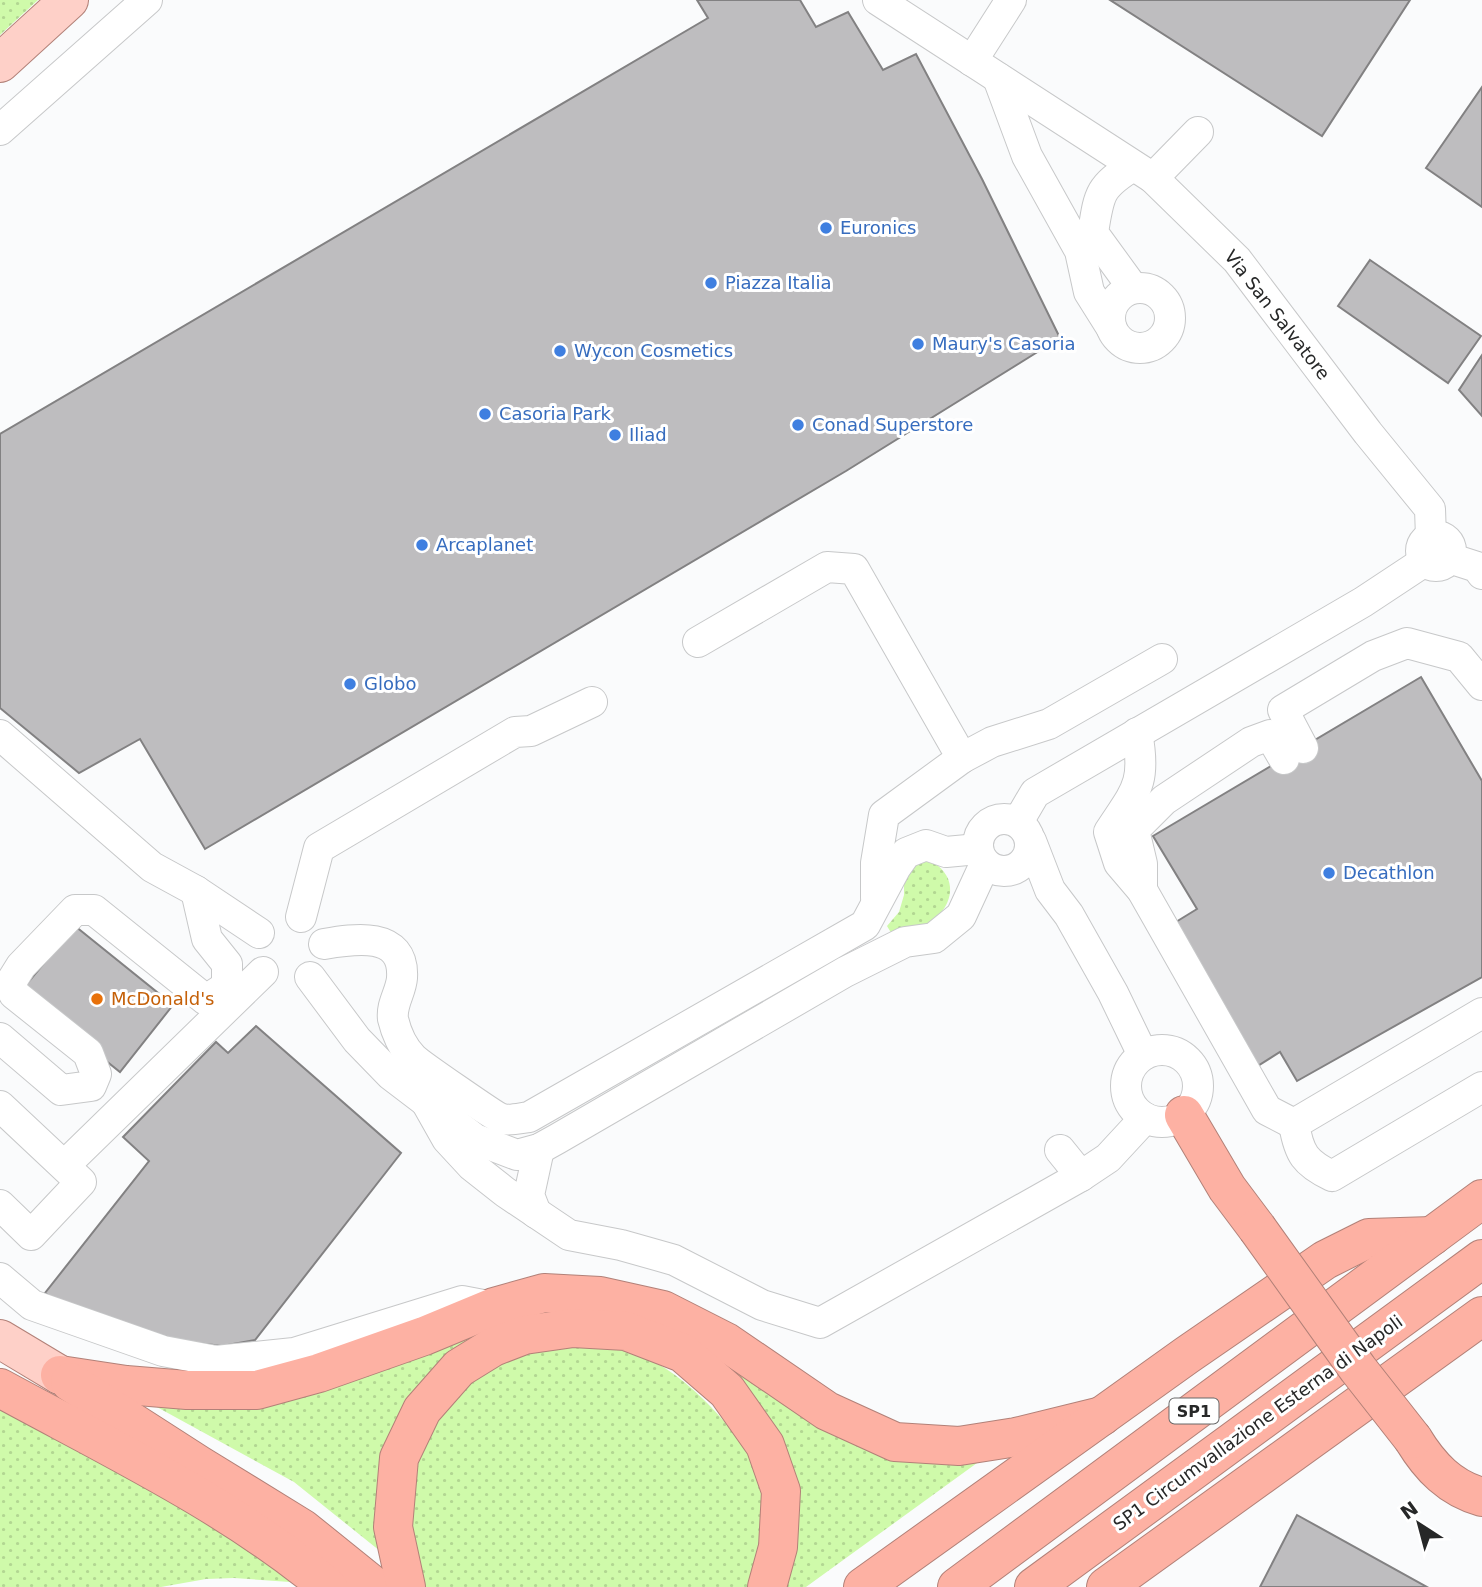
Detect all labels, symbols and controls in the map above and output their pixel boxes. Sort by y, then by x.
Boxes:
place label: Euronics [840,217,916,238]
marker: Euronics [818,220,834,236]
street label: Via San Salvatore [1220,246,1334,384]
place label: Piazza Italia [725,272,832,293]
marker: Piazza Italia [703,275,719,291]
place label: Maury's Casoria [932,333,1076,354]
marker: Maury's Casoria [910,336,926,352]
place label: Wycon Cosmetics [574,340,733,361]
marker: Wycon Cosmetics [552,343,568,359]
place label: Casoria Park [499,403,612,424]
marker: Casoria Park [477,406,493,422]
place label: Conad Superstore [812,414,973,435]
marker: Conad Superstore [790,417,806,433]
place label: Iliad [629,424,667,445]
marker: Iliad [607,427,623,443]
place label: Arcaplanet [436,534,533,555]
marker: Arcaplanet [414,537,430,553]
place label: Globo [364,673,416,694]
marker: Globo [342,676,358,692]
place label: Decathlon [1343,862,1435,883]
marker: Decathlon [1321,865,1337,881]
place label: McDonald's [111,988,215,1009]
marker: McDonald's [89,991,105,1007]
street label: SP1 Circumvallazione Esterna di Napoli [1109,1311,1406,1535]
road number: SP1 [1170,1399,1218,1424]
north arrow [1384,1489,1454,1559]
text: N [1396,1497,1422,1524]

